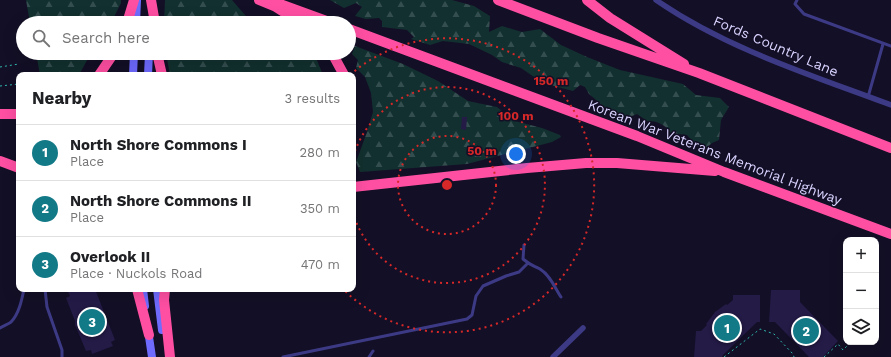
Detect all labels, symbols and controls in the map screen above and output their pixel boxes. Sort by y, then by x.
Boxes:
street label: Fords Country Lane [711,12,841,80]
search box [16,16,356,60]
icon: search [30,27,52,49]
text: Search here [62,29,150,47]
text: 150 m [534,74,568,88]
text: Nearby [32,88,91,108]
text: 3 results [285,91,340,106]
street label: Korean War Veterans Memorial Highway [586,96,845,208]
text: 100 m [498,109,534,123]
text: North Shore Commons I [70,136,247,154]
text: 50 m [467,144,497,158]
your location [506,144,526,164]
text: 1 [42,145,48,160]
text: 280 m [300,145,340,160]
text: Place [70,154,104,169]
centre of rings [440,178,454,192]
text: North Shore Commons II [70,192,251,210]
text: 2 [41,201,49,216]
text: 350 m [300,201,340,216]
text: Place [70,210,104,225]
map controls [843,237,879,345]
button: + [843,237,879,273]
text: Overlook II [70,248,150,266]
text: 3 [41,257,49,272]
text: 470 m [301,257,340,272]
text: Place · Nuckols Road [70,266,203,281]
button: − [843,273,879,309]
pin: 3 [79,307,105,337]
button: layers [843,309,879,345]
pin: 1 [714,313,740,343]
pin: 2 [793,316,819,346]

